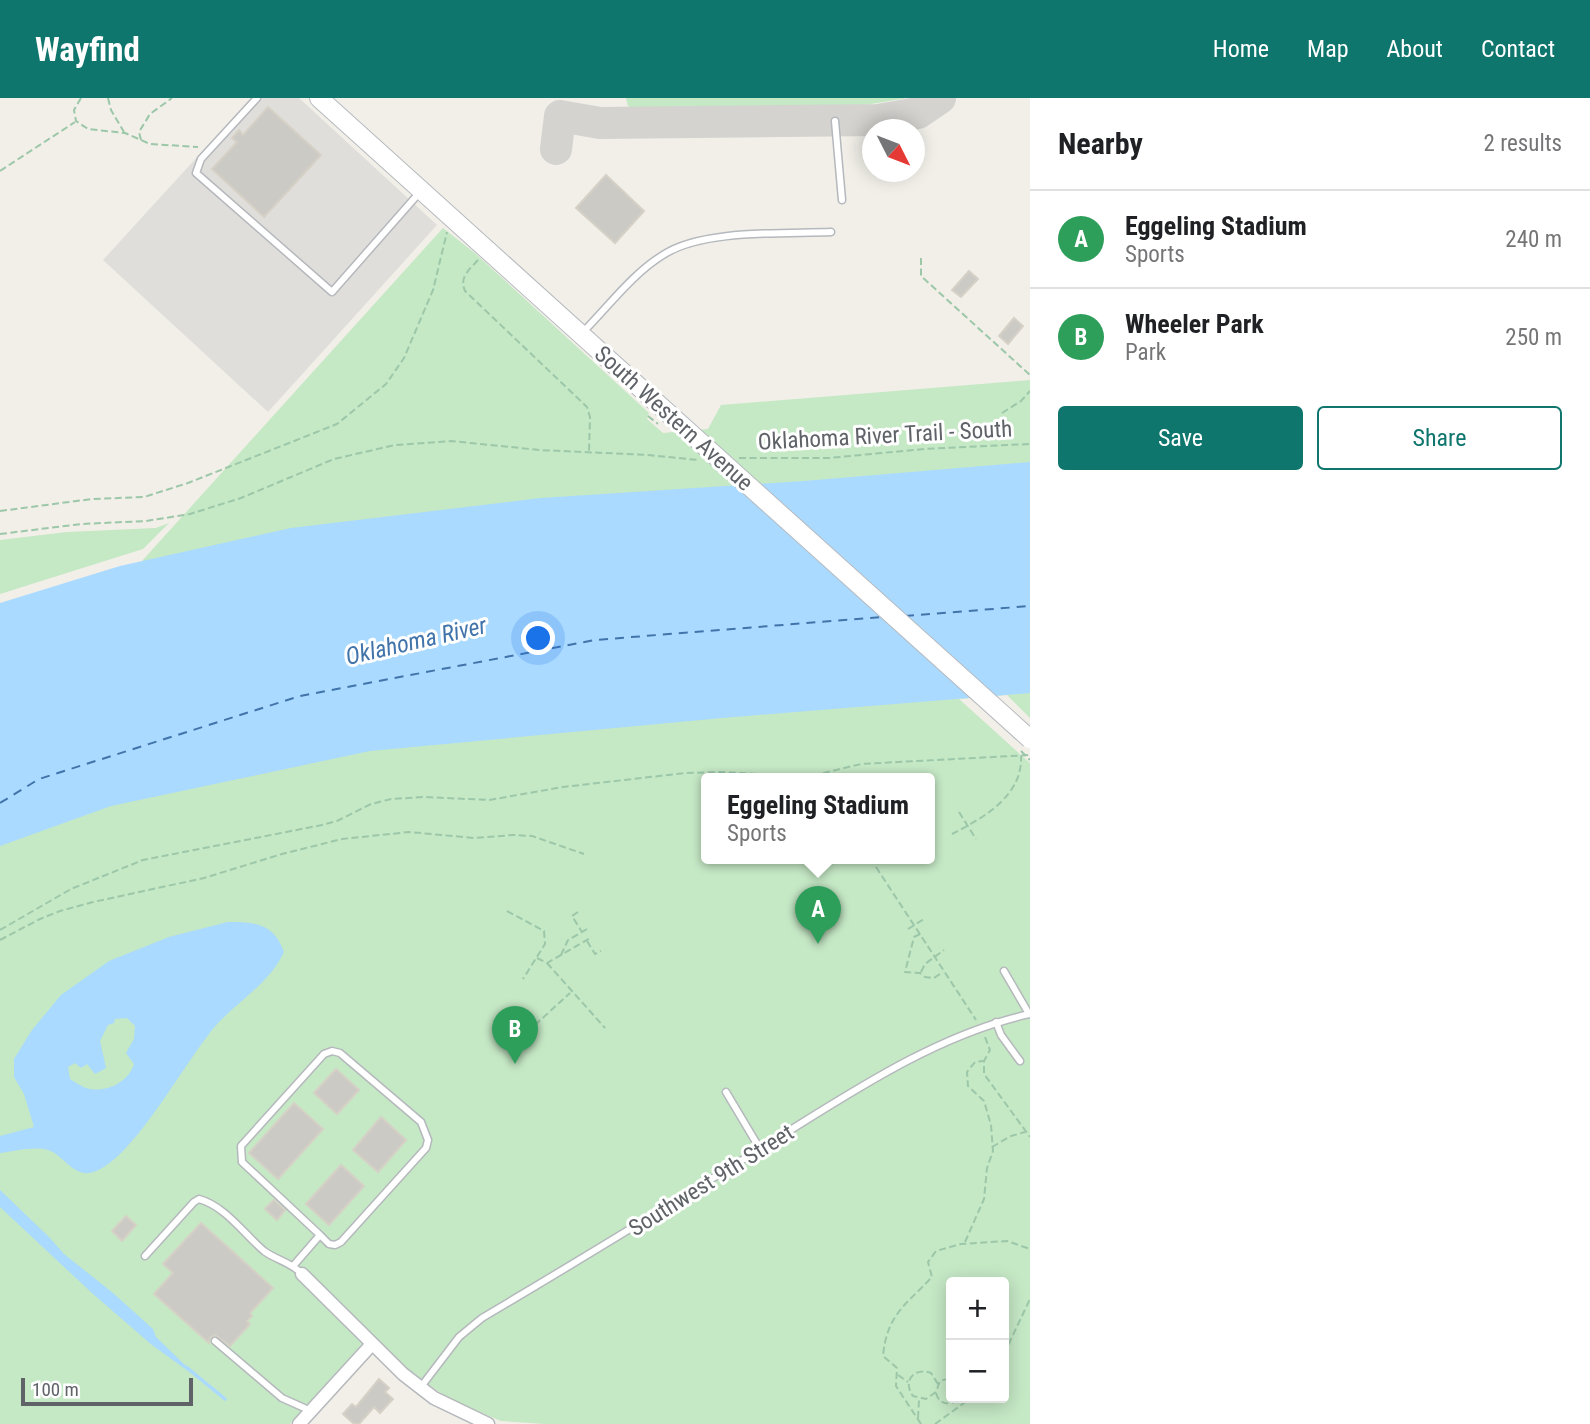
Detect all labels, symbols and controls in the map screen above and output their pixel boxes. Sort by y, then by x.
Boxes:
text: Wayfind [35,30,140,69]
text: Home [1213,35,1269,63]
text: Map [1307,35,1349,63]
text: About [1387,35,1443,63]
text: Contact [1481,35,1555,63]
north arrow [862,119,925,182]
text: Nearby [1058,126,1143,161]
text: 2 results [1484,130,1562,157]
text: Eggeling Stadium [1125,211,1307,241]
text: A [1074,226,1088,253]
text: 240 m [1505,226,1562,253]
text: Sports [1125,241,1185,268]
text: Wheeler Park [1125,309,1264,339]
text: B [1075,324,1087,351]
text: 250 m [1505,324,1562,351]
text: Park [1125,339,1166,366]
street label: South Western Avenue [589,340,758,496]
button: Save [1058,406,1303,470]
button: Share [1317,406,1562,470]
street label: Oklahoma River Trail - South [757,415,1013,456]
water label: Oklahoma River [343,611,490,671]
your location [521,621,555,655]
popup [701,773,935,864]
text: Eggeling Stadium [727,790,909,820]
text: Sports [727,820,787,847]
pin: A [795,886,841,944]
pin: B [492,1006,538,1064]
street label: Southwest 9th Street [624,1119,799,1242]
map controls [946,1277,1009,1403]
button: + [946,1277,1009,1340]
button: − [946,1340,1009,1403]
scale bar [21,1375,192,1407]
text: 100 m [32,1378,79,1401]

